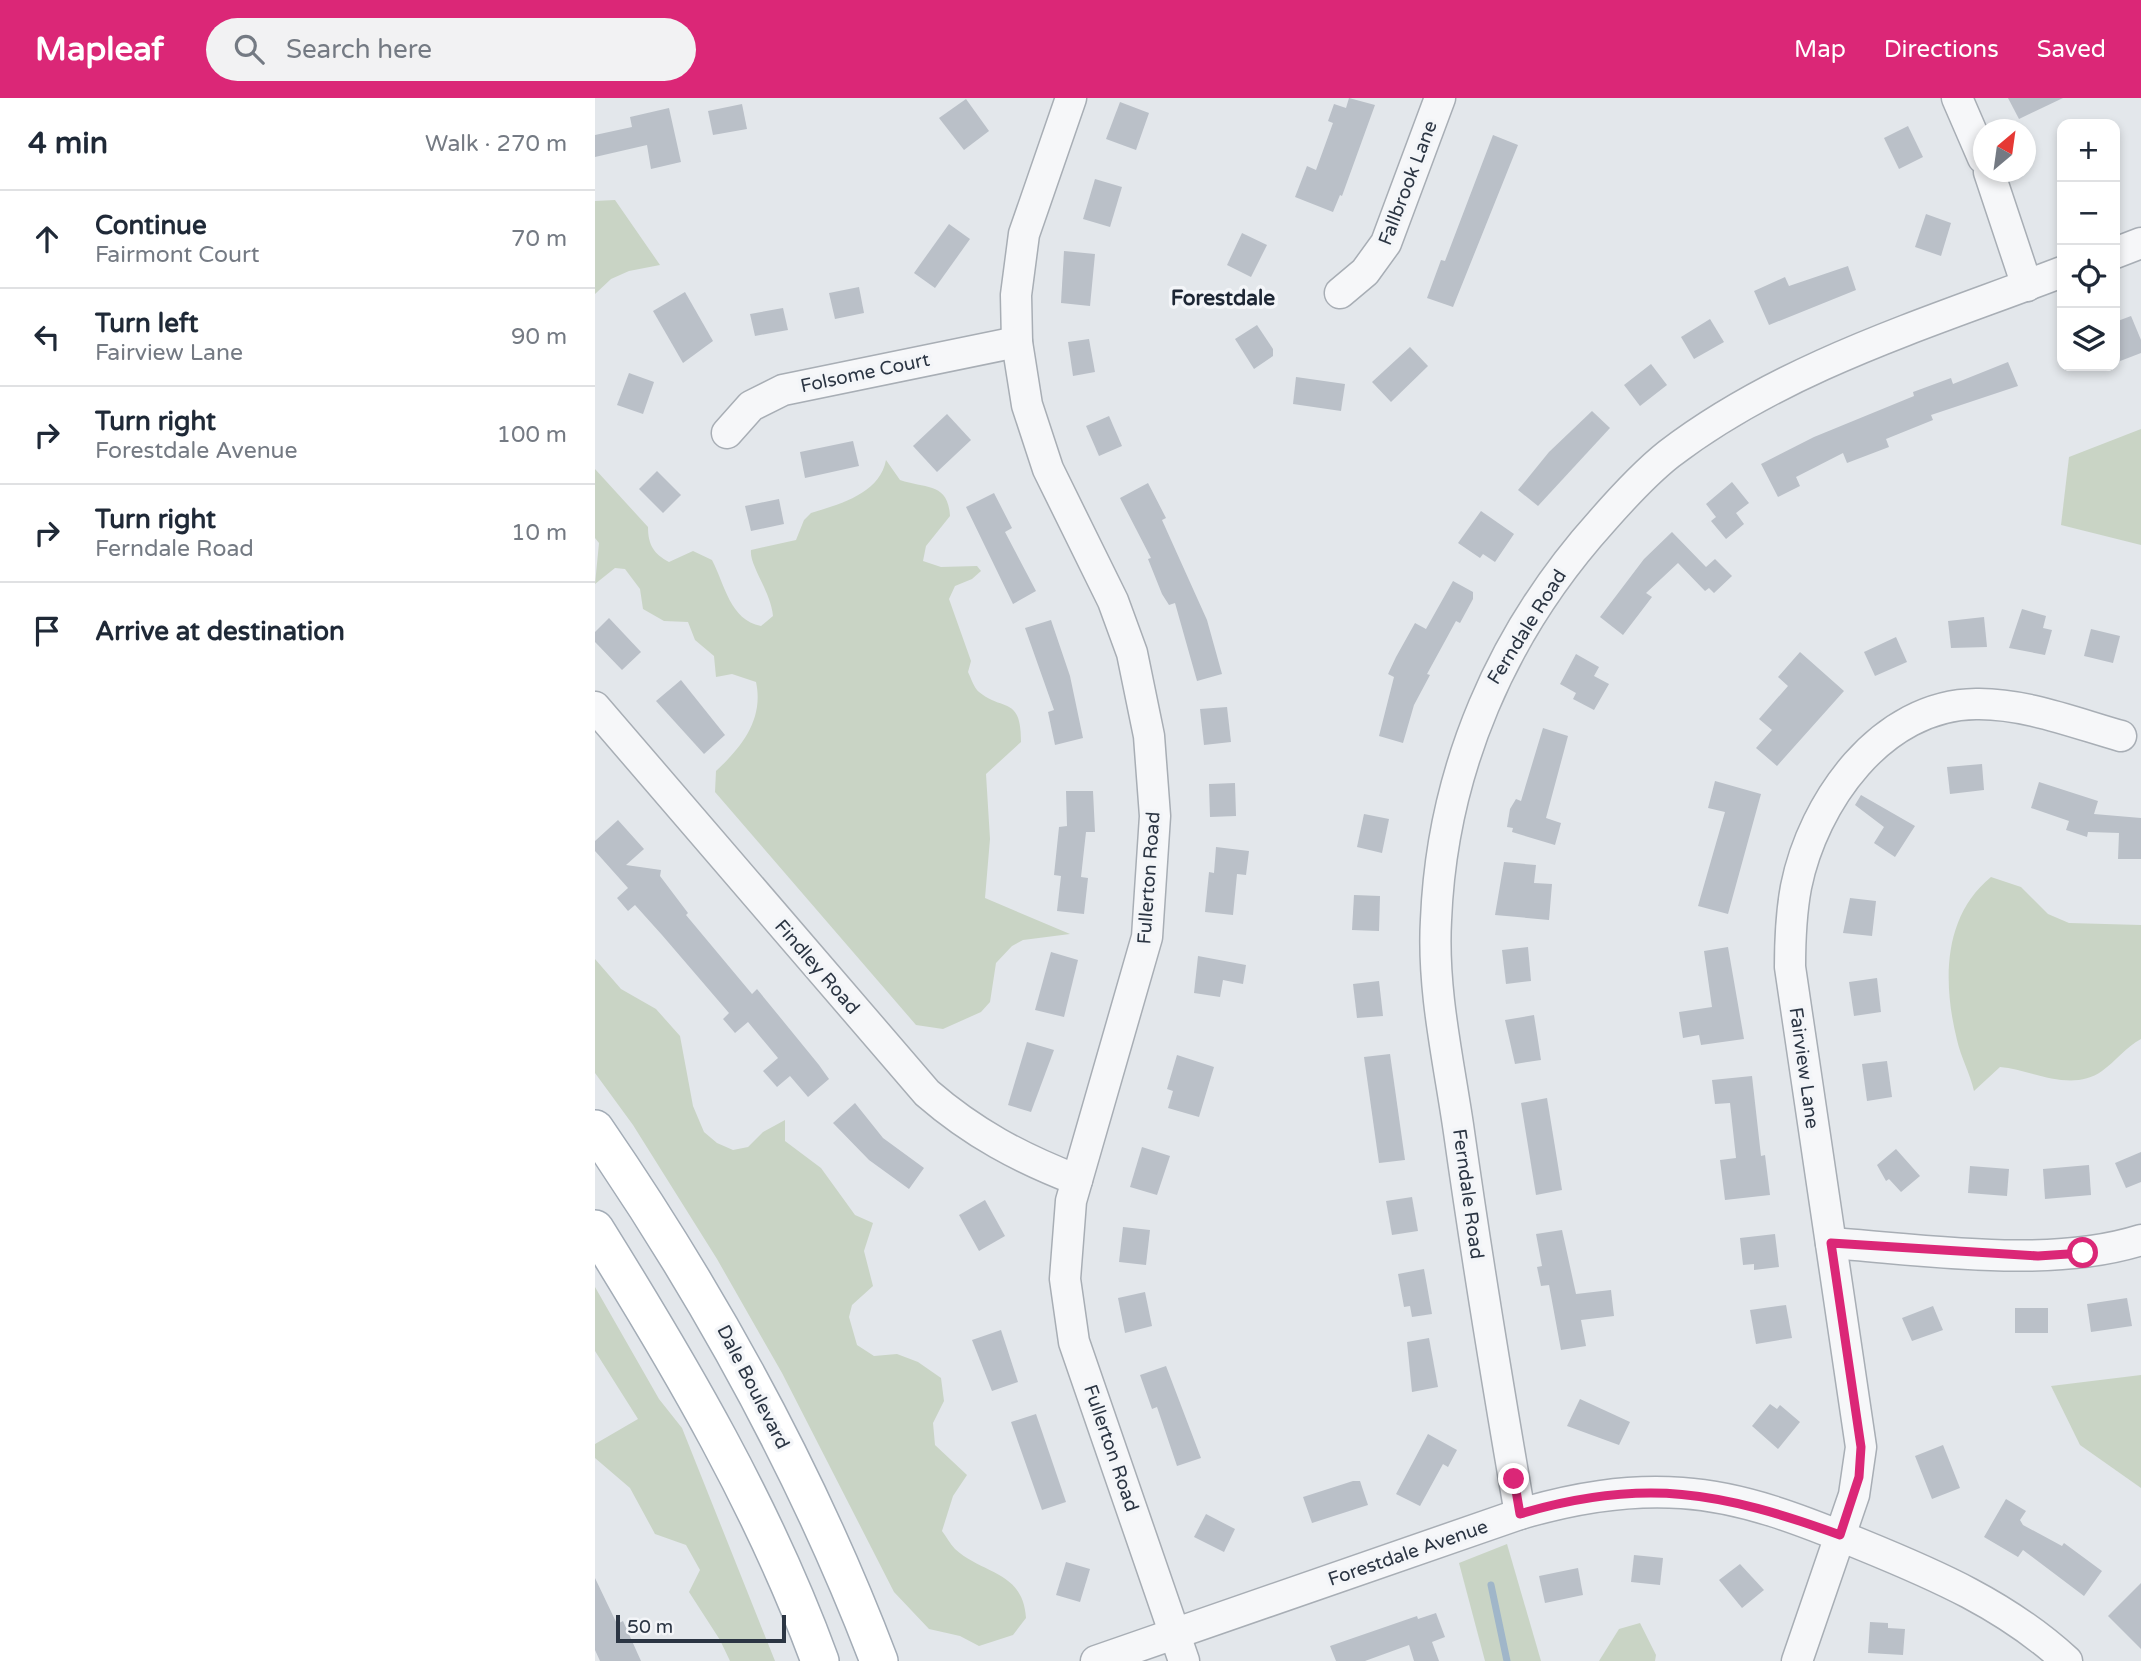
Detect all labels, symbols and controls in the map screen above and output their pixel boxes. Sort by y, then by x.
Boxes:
search box [206,18,696,81]
text: Mapleaf [35,30,164,69]
icon: search [230,30,268,68]
text: Search here [286,34,432,65]
text: Map [1794,35,1846,64]
text: Directions [1884,35,1999,64]
text: Saved [2037,35,2106,64]
street label: Fallbrook Lane [1374,118,1442,248]
north arrow [1973,119,2036,182]
map controls [2057,119,2120,371]
button: + [2057,119,2120,182]
text: 4 min [28,125,108,162]
text: Walk · 270 m [425,130,567,158]
button: − [2057,182,2120,245]
text: Continue [95,210,207,241]
icon: ahead [28,220,66,258]
text: 70 m [511,225,567,253]
text: Fairmont Court [95,241,260,269]
button: locate [2057,245,2120,308]
district label: Forestdale [1171,286,1275,311]
text: Turn left [95,308,198,339]
button: layers [2057,308,2120,371]
icon: left [28,318,66,356]
text: 90 m [511,323,567,351]
text: Fairview Lane [95,339,243,367]
street label: Folsome Court [798,349,932,397]
text: Turn right [95,406,216,437]
icon: right [28,416,66,454]
text: 100 m [497,421,567,449]
text: Forestdale Avenue [95,437,298,465]
text: Turn right [95,504,216,535]
icon: right [28,514,66,552]
text: 10 m [511,519,567,547]
text: Ferndale Road [95,535,254,563]
street label: Ferndale Road [1483,566,1571,688]
icon: arrive [28,612,66,650]
text: Arrive at destination [95,616,345,647]
street label: Fullerton Road [1133,811,1165,945]
street label: Findley Road [770,915,864,1019]
street label: Fairview Lane [1785,1006,1823,1130]
street label: Ferndale Road [1448,1127,1488,1261]
route start [2067,1237,2098,1268]
street label: Dale Boulevard [712,1321,794,1453]
street label: Fullerton Road [1079,1382,1143,1514]
route end [1498,1463,1529,1494]
street label: Forestdale Avenue [1325,1515,1491,1591]
scale bar [616,1612,786,1644]
text: 50 m [627,1616,673,1638]

